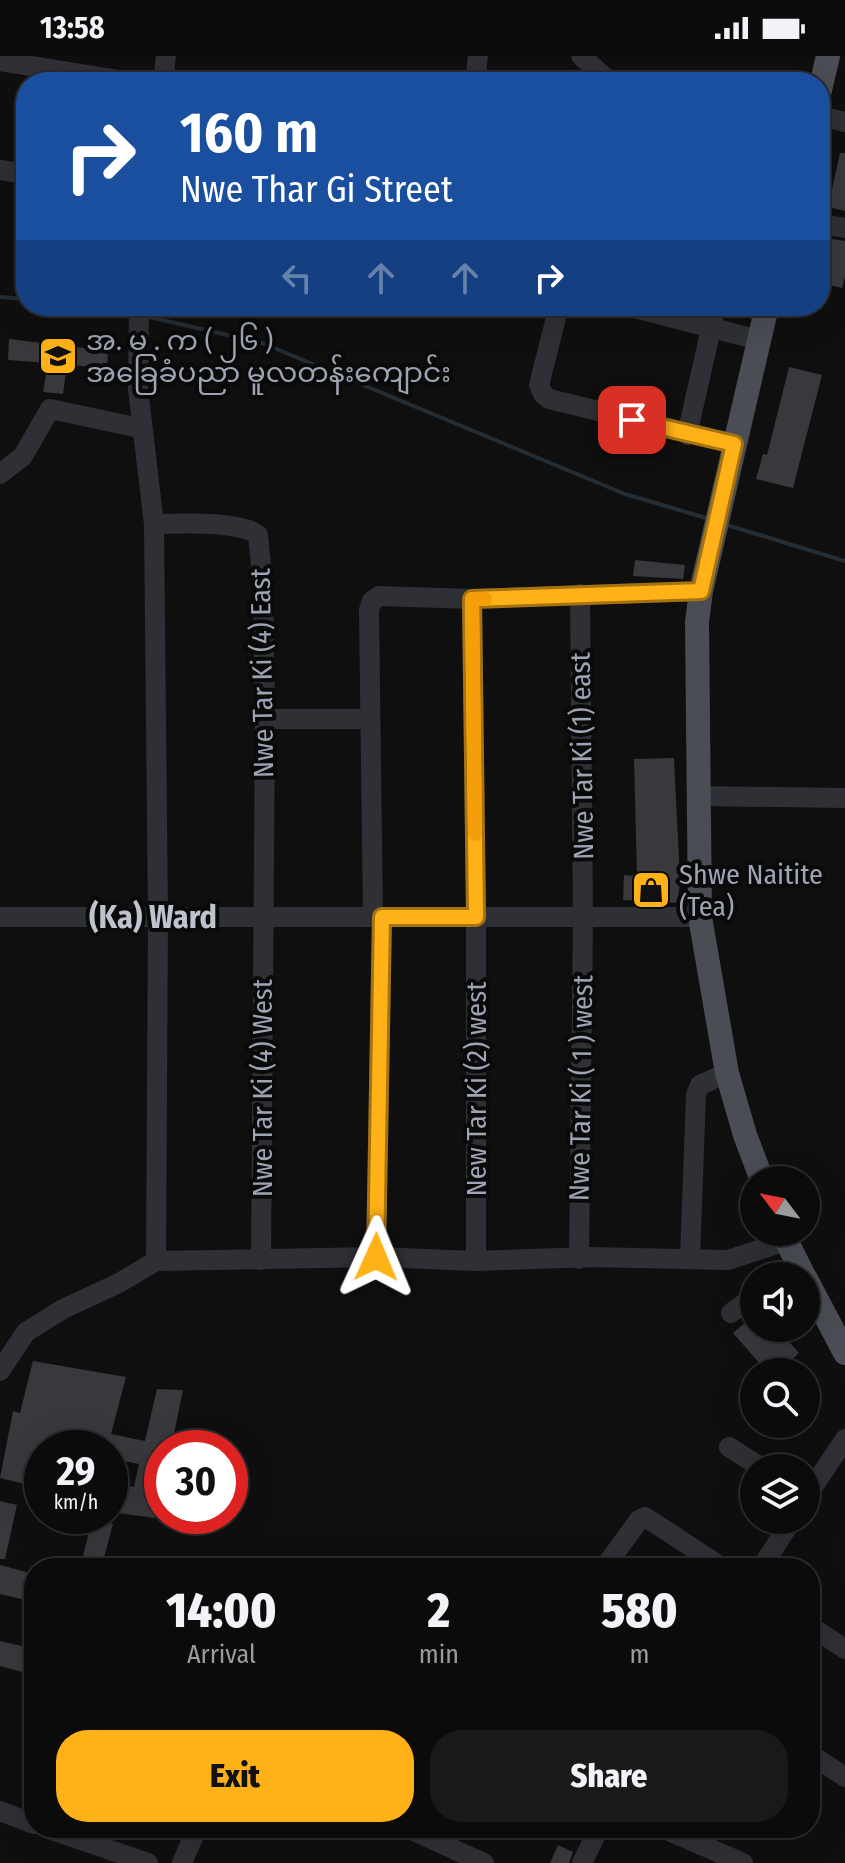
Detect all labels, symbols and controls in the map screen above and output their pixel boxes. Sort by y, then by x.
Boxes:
text: 13:58 [40,10,105,46]
text: 160 m [180,100,318,167]
icon: right [48,104,152,208]
text: Nwe Thar Gi Street [180,168,453,212]
icon: left [275,256,319,300]
icon: ahead [359,256,403,300]
icon: ahead [443,256,487,300]
icon: right [527,256,571,300]
place label: အ. မ . က ( ၂၆ ) အခြေခံပညာ မူလတန်းကျောင်း [86,322,451,395]
school or university icon: အ. မ . က ( ၂၆ ) အခြေခံပညာ မူလတန်းကျောင်း [37,335,79,377]
pin [598,386,666,454]
icon: arrive [610,398,654,442]
street label: Nwe Tar Ki (4) East [244,567,280,778]
street label: Nwe Tar Ki (1) east [564,651,600,860]
place label: Shwe Naitite (Tea) [679,858,823,923]
shop icon: Shwe Naitite (Tea) [630,869,672,911]
district label: (Ka) Ward [89,898,217,936]
street label: Nwe Tar Ki ( 1 ) west [563,974,599,1201]
street label: Nwe Tar Ki (4) West [246,978,279,1197]
street label: New Tar Ki (2) west [460,981,493,1196]
north arrow [740,1166,820,1246]
map controls [740,1166,820,1534]
position arrow [334,1215,418,1299]
button: sound [740,1262,820,1342]
button: search [740,1358,820,1438]
speed limit sign: 30 [144,1430,248,1534]
text: 29 [56,1448,95,1496]
button: layers [740,1454,820,1534]
text: km/h [54,1490,98,1514]
text: 14:00 [166,1582,276,1640]
text: 2 [428,1582,450,1640]
text: 580 [601,1582,678,1640]
text: Arrival [187,1639,256,1670]
text: min [419,1639,459,1670]
text: m [629,1639,649,1670]
button: Exit [56,1730,414,1822]
button: Share [430,1730,788,1822]

